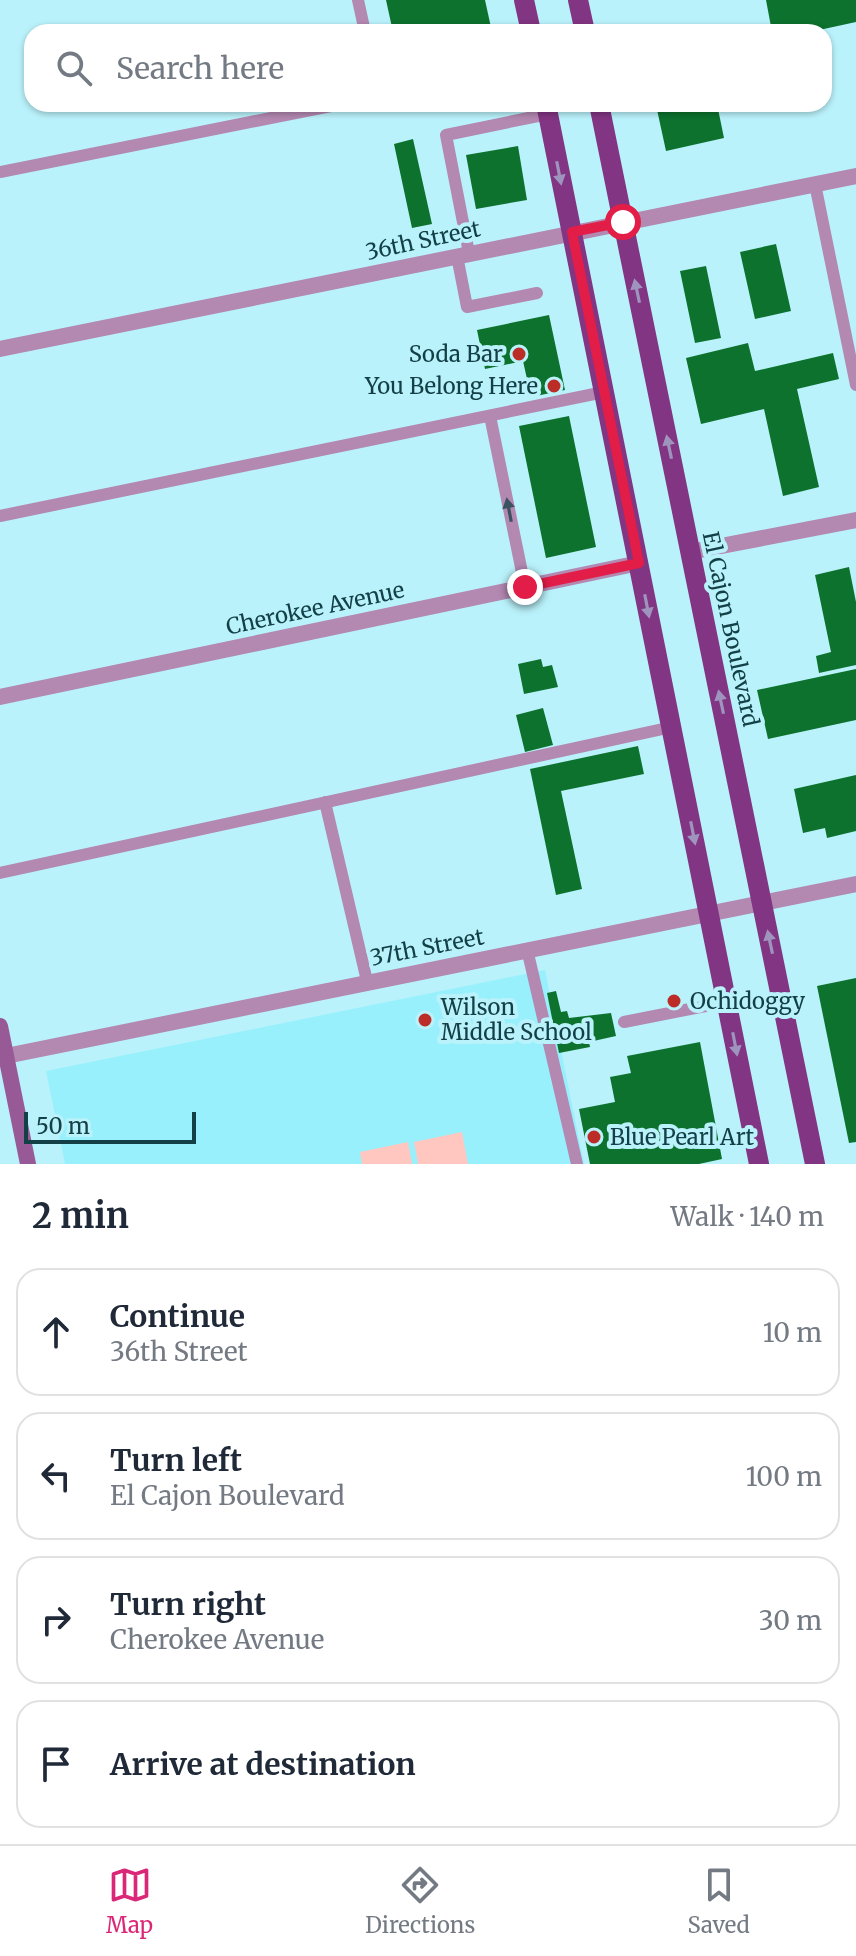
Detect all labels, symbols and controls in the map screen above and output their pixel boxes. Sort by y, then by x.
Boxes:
search box [24,24,832,112]
icon: search [52,46,96,90]
text: Search here [116,49,284,87]
one-way arrow [554,161,566,186]
route start [605,204,641,240]
street label: 36th Street [363,214,483,266]
one-way arrow [630,278,643,303]
place label: Soda Bar [409,340,503,368]
marker: Soda Bar [510,345,528,363]
place label: You Belong Here [364,372,538,400]
marker: You Belong Here [545,377,563,395]
one-way arrow [662,434,675,459]
one-way arrow [503,498,515,523]
street label: El Cajon Boulevard [697,529,765,729]
route end [507,569,543,605]
street label: Cherokee Avenue [223,575,407,641]
one-way arrow [641,593,654,618]
one-way arrow [714,689,727,714]
one-way arrow [687,821,700,846]
street label: 37th Street [368,922,487,972]
one-way arrow [763,929,776,954]
place label: Ochidoggy [690,987,805,1015]
marker: Ochidoggy [665,992,683,1010]
place label: Wilson Middle School [440,993,592,1046]
marker: Wilson Middle School [416,1011,434,1029]
one-way arrow [729,1032,742,1057]
scale bar [24,1108,196,1144]
text: 50 m [36,1112,90,1140]
place label: Blue Pearl Art [610,1123,755,1151]
marker: Blue Pearl Art [585,1128,603,1146]
text: 2 min [32,1195,129,1237]
text: Walk · 140 m [670,1200,824,1233]
text: Continue [110,1297,245,1335]
icon: ahead [34,1310,78,1354]
text: 10 m [763,1316,822,1349]
text: 36th Street [110,1335,248,1368]
text: Turn left [110,1441,242,1479]
icon: left [34,1454,78,1498]
text: 100 m [746,1460,822,1493]
text: El Cajon Boulevard [110,1479,345,1512]
text: Turn right [110,1585,266,1623]
icon: right [34,1598,78,1642]
text: 30 m [759,1604,822,1637]
text: Cherokee Avenue [110,1623,324,1656]
icon: arrive [34,1742,78,1786]
text: Arrive at destination [110,1745,416,1783]
tab: Map [106,1863,153,1939]
tab: Directions [365,1863,475,1939]
tab: Saved [688,1863,750,1939]

